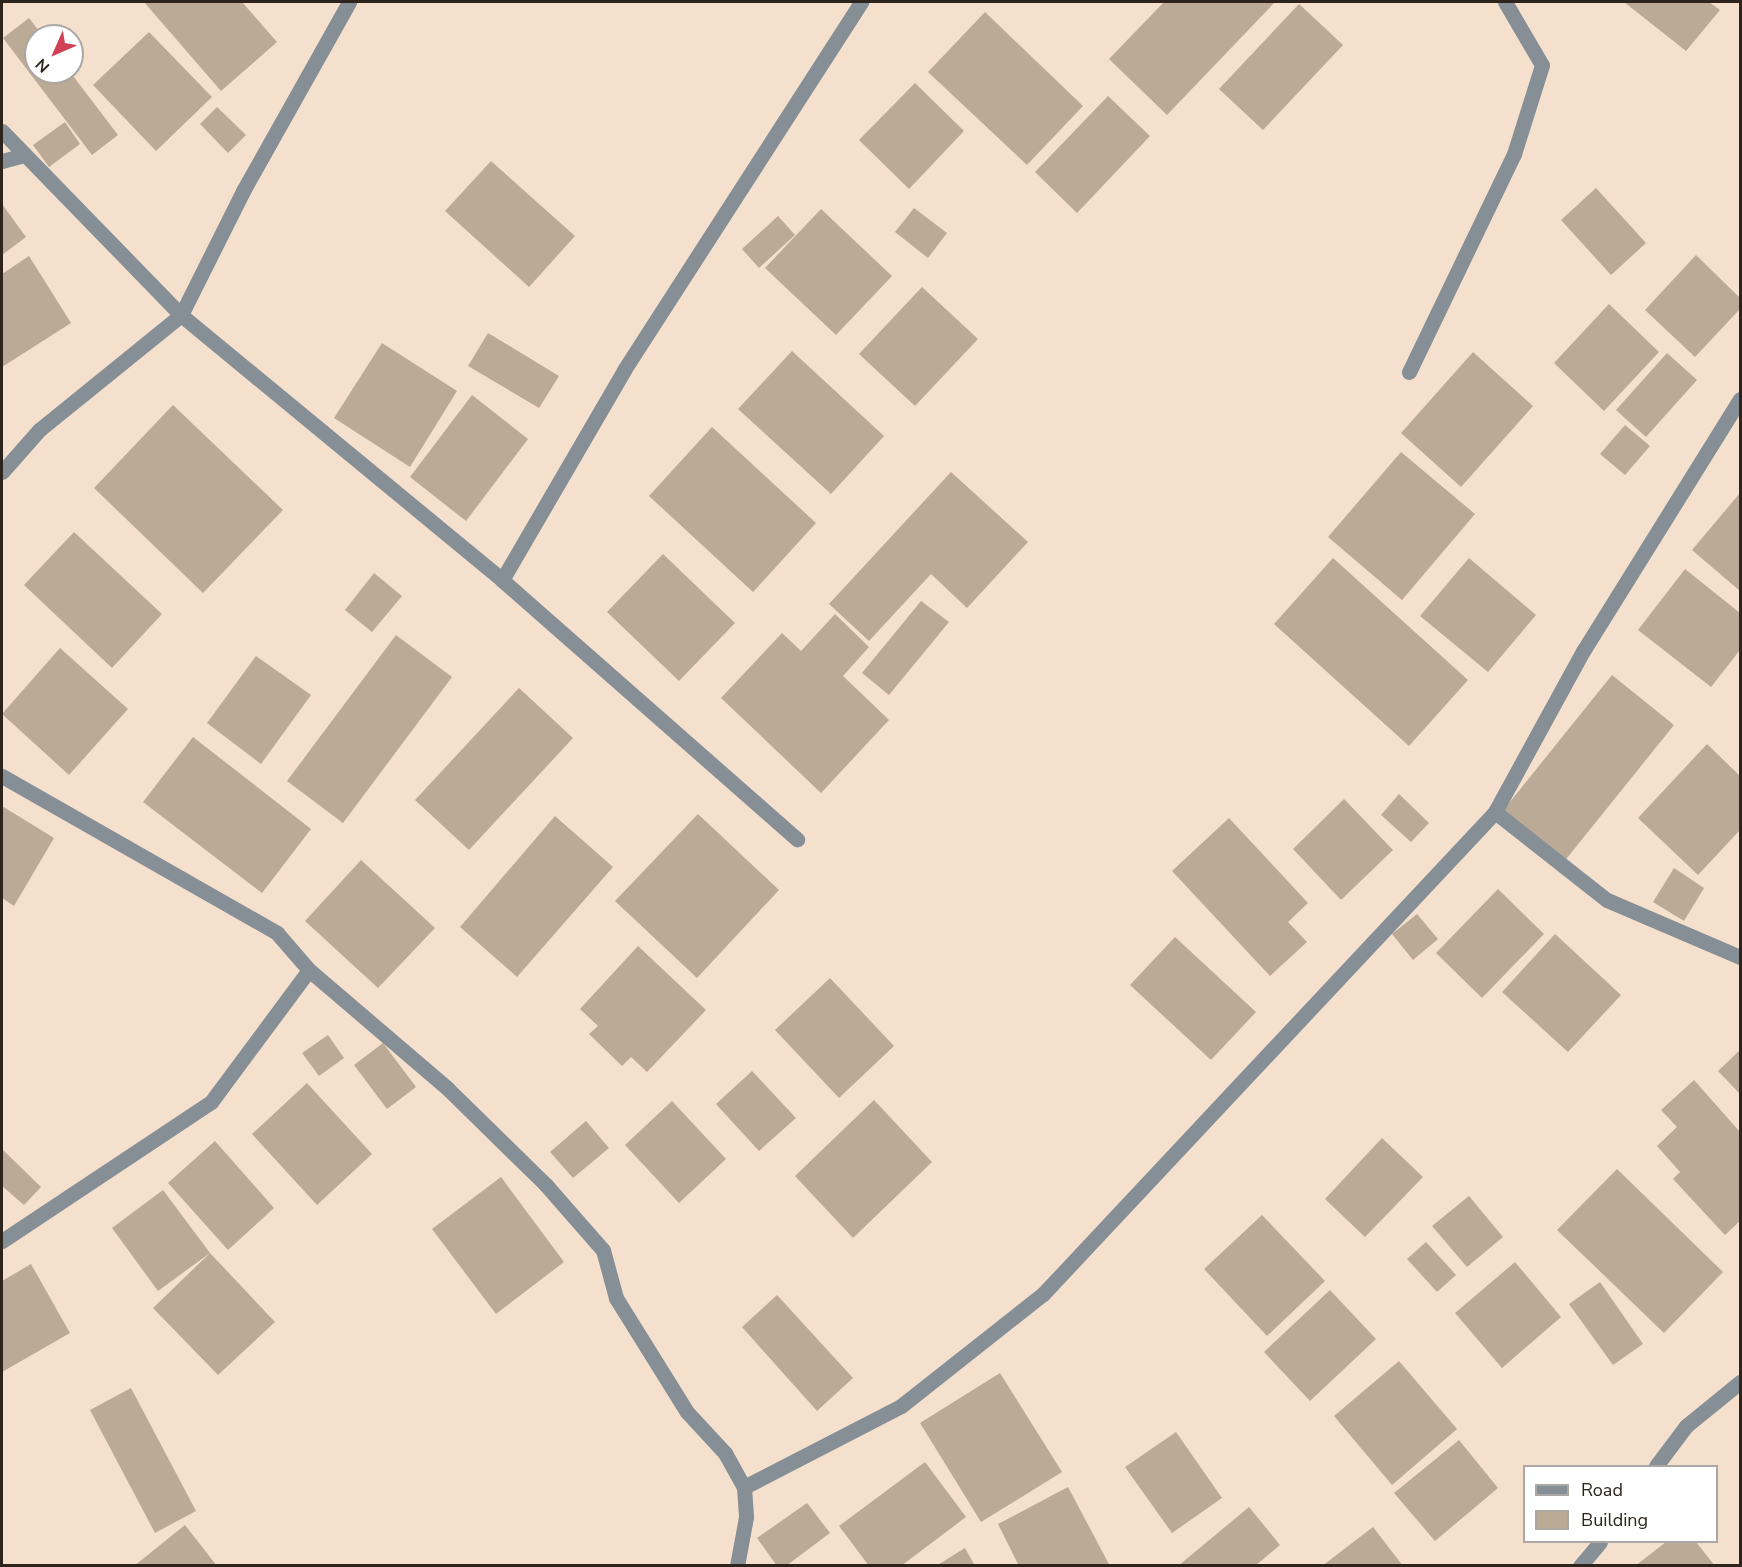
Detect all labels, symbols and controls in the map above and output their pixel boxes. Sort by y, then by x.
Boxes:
north arrow [24,24,84,84]
text: N [31,53,55,77]
legend [1523,1465,1718,1543]
text: Road [1581,1478,1623,1502]
text: Building [1581,1508,1648,1532]

